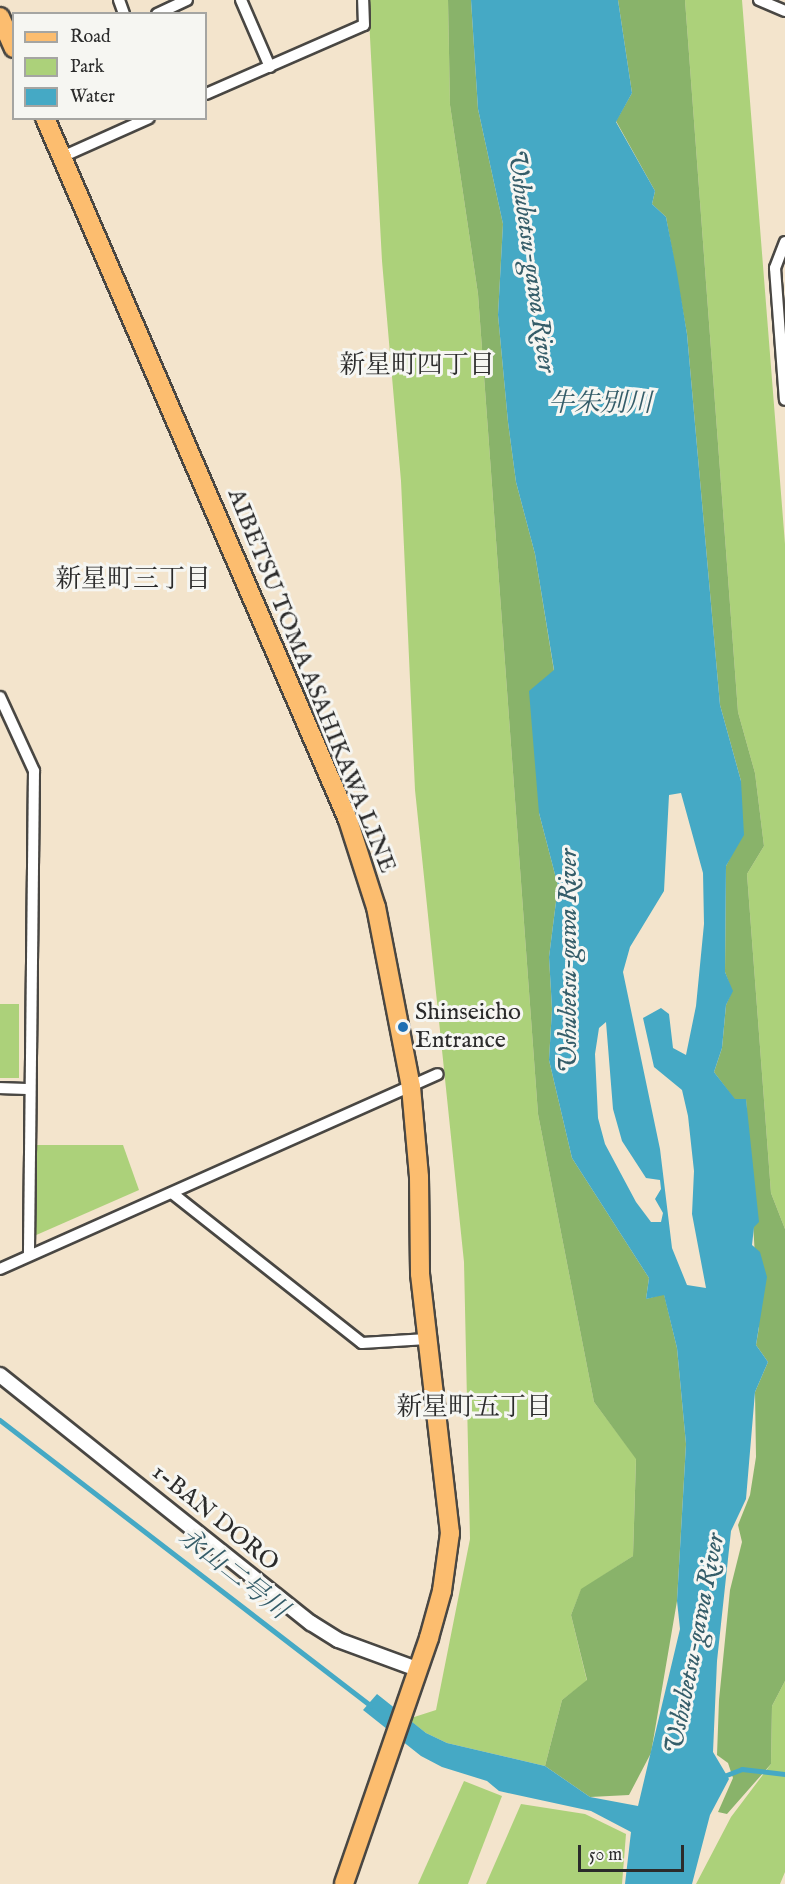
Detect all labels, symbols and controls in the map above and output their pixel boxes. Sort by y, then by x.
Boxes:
legend [12,12,207,120]
text: Road [70,26,111,49]
text: Park [70,56,104,79]
text: Water [70,86,115,109]
water label: Ushubetsu-gawa River [500,148,562,374]
district label: 新星町四丁目 [339,350,495,382]
water label: 牛朱別川 [548,388,652,420]
street label: AIBETSU TOMA ASAHIKAWA LINE [221,485,401,877]
district label: 新星町三丁目 [55,564,211,596]
water label: Ushubetsu-gawa River [553,849,585,1073]
place label: Shinseicho Entrance [415,999,521,1055]
marker: Shinseicho Entrance [396,1020,410,1034]
district label: 新星町五丁目 [396,1392,552,1424]
street label: 1-BAN DORO [146,1458,284,1578]
water label: 永山二号川 [172,1522,294,1626]
water label: Ushubetsu-gawa River [658,1531,732,1757]
scale bar [581,1833,688,1871]
text: 50 m [589,1844,622,1867]

